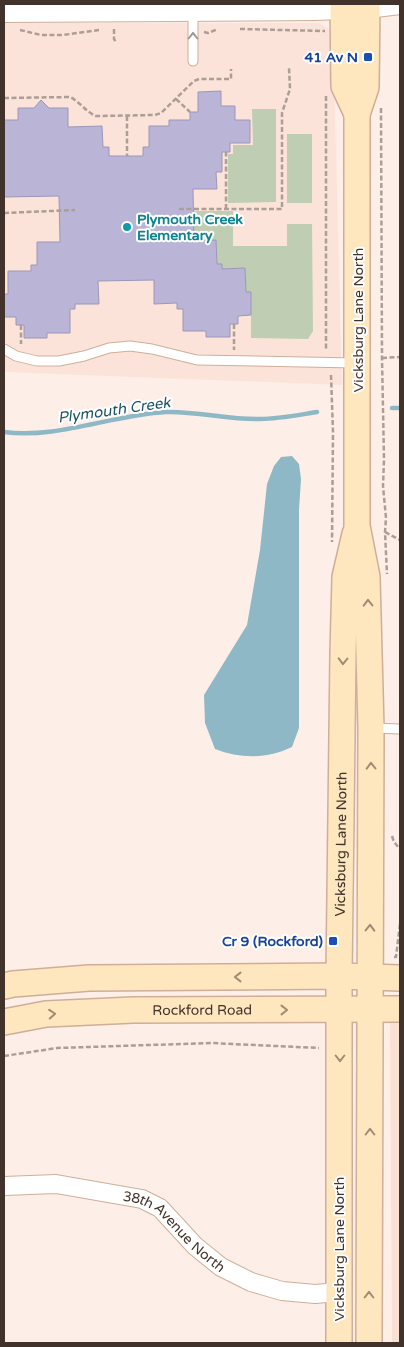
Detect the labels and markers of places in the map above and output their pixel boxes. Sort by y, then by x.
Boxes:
place label: 41 Av N [305,49,358,66]
marker: 41 Av N [362,51,374,63]
place label: Plymouth Creek Elementary [137,211,243,244]
marker: Plymouth Creek Elementary [121,221,133,233]
place label: Cr 9 (Rockford) [222,933,323,950]
marker: Cr 9 (Rockford) [327,935,339,947]

